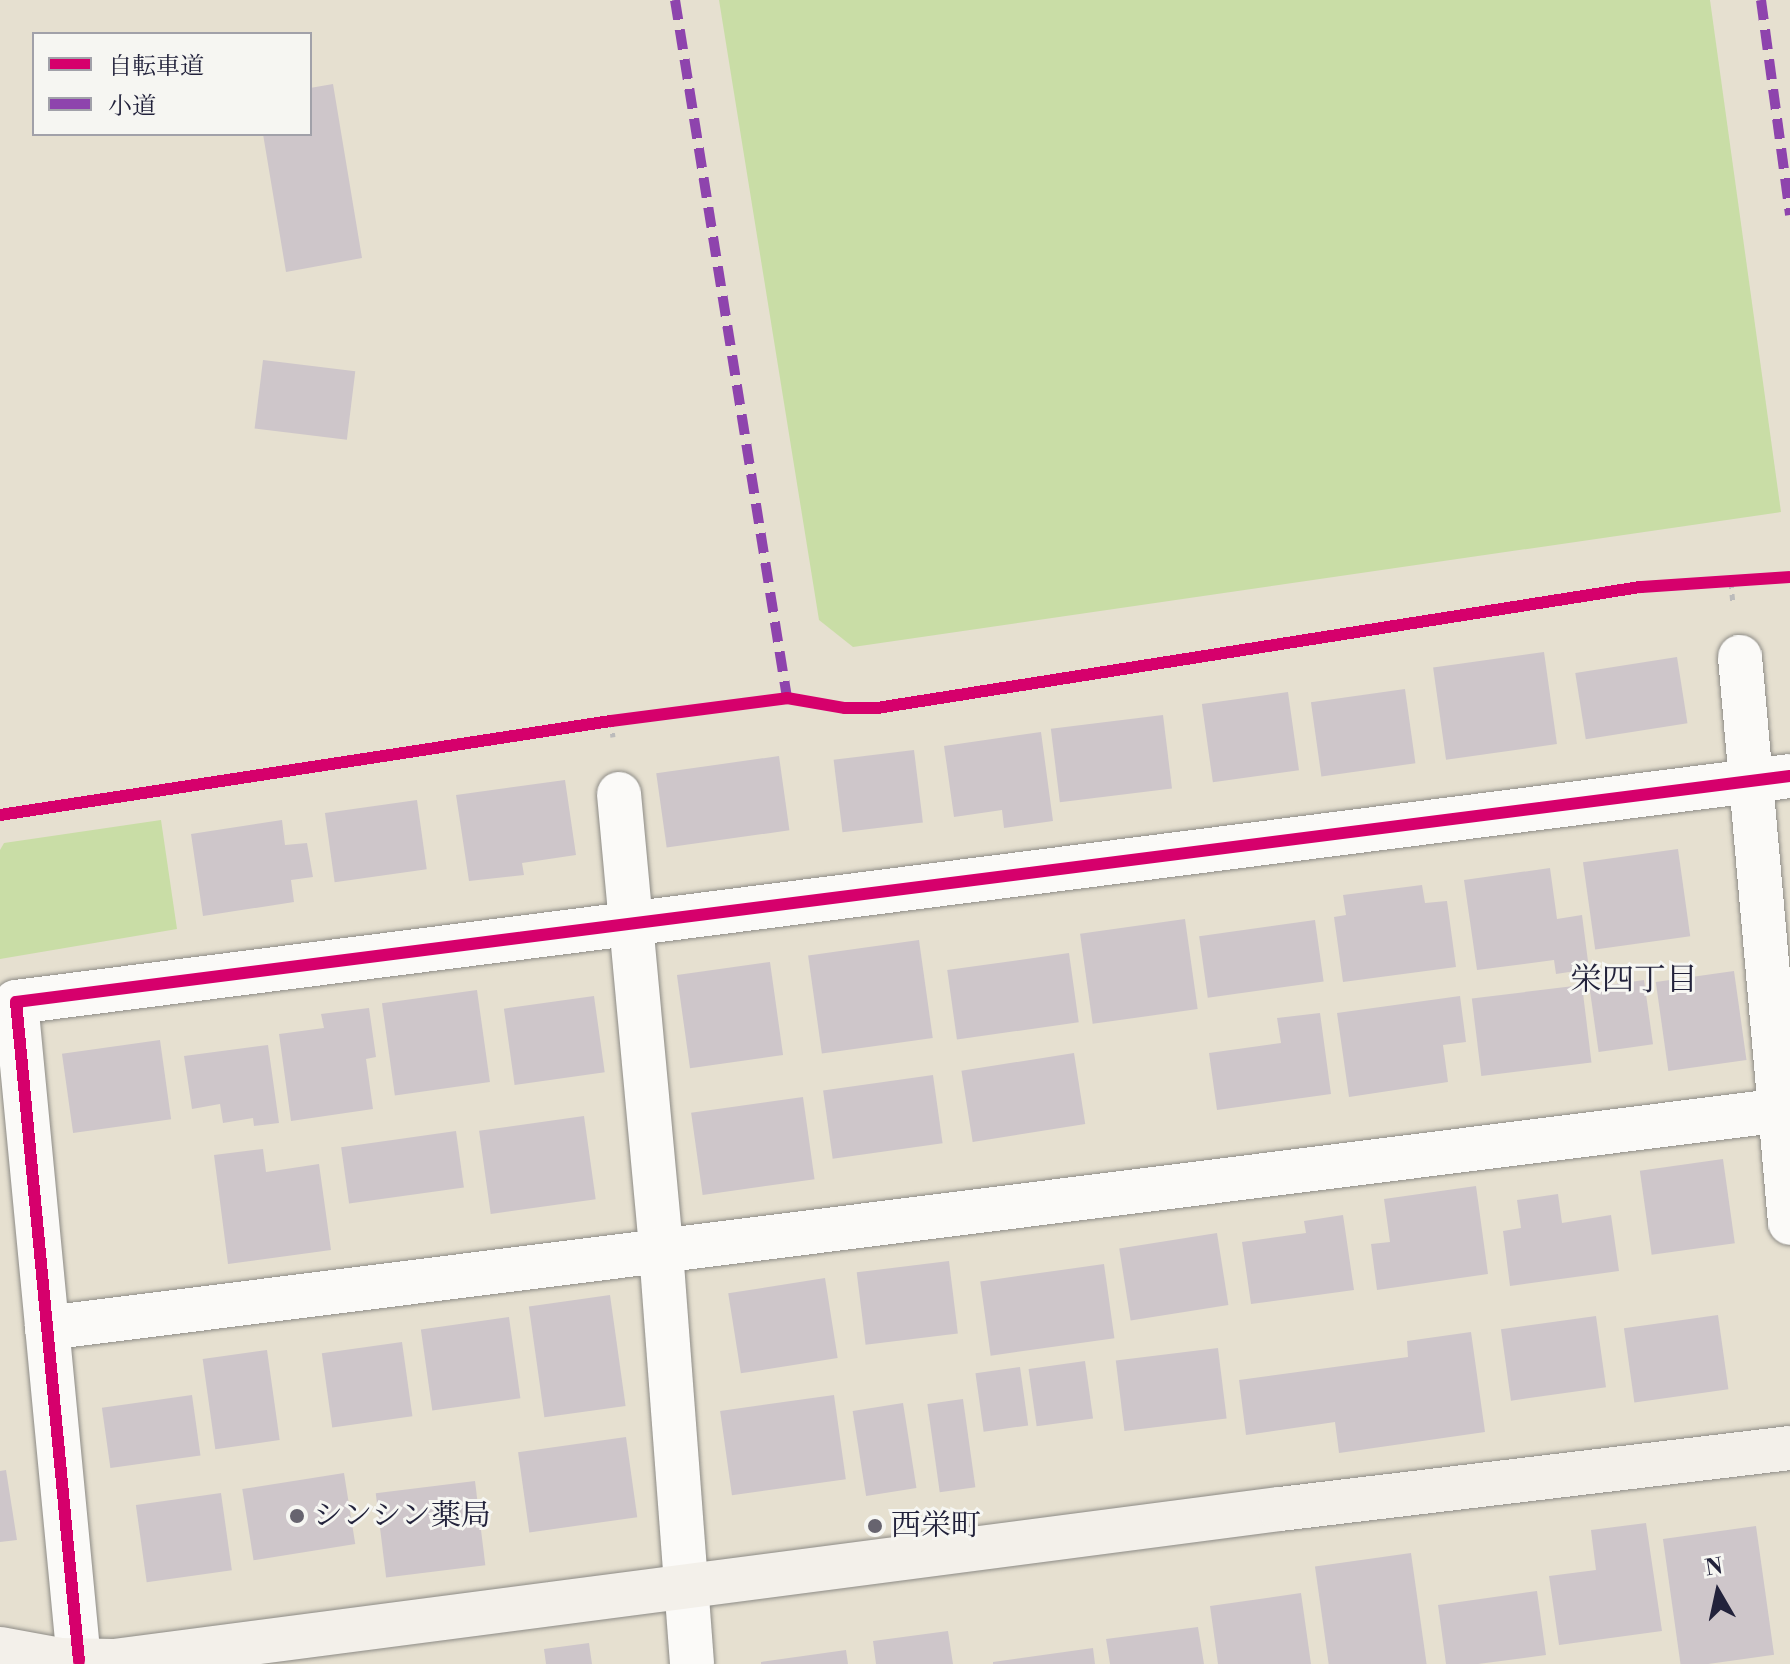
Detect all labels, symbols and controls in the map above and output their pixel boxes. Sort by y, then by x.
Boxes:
legend [32,32,312,136]
text: 自転車道 [108,52,204,82]
text: 小道 [108,92,156,122]
district label: 栄四丁目 [1570,961,1698,999]
place label: シンシン薬局 [313,1498,493,1534]
marker: シンシン薬局 [288,1507,306,1525]
place label: 西栄町 [891,1508,981,1544]
marker: 西栄町 [866,1517,884,1535]
north arrow [1678,1552,1758,1632]
text: N [1703,1553,1725,1582]

